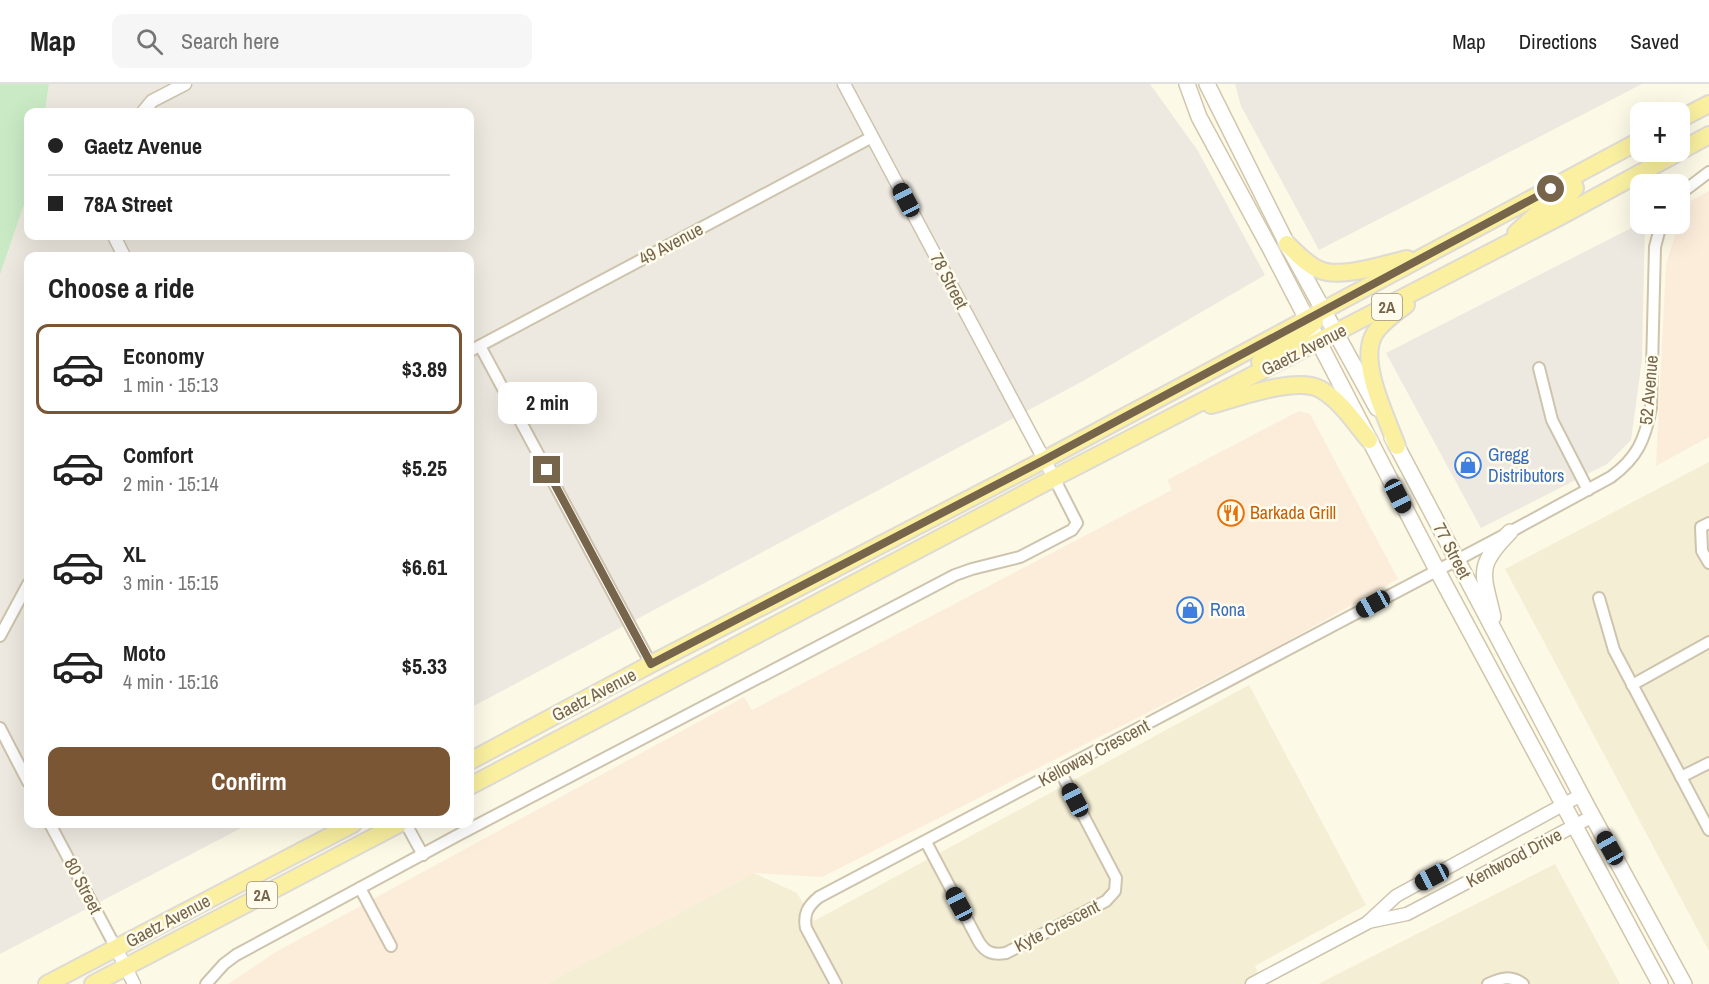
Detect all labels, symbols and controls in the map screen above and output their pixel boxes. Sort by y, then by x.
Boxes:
search box [112,14,532,68]
text: Map [30,22,76,60]
icon: search [133,25,166,58]
text: Search here [181,26,279,56]
text: Map [1452,27,1486,56]
text: Directions [1519,27,1597,56]
text: Saved [1630,27,1679,56]
map controls [1630,102,1690,234]
button: + [1630,102,1690,162]
text: Gaetz Avenue [84,131,202,161]
button: − [1630,174,1690,234]
route start [1537,175,1564,202]
car [890,180,922,220]
text: 78A Street [84,189,173,219]
street label: 49 Avenue [634,216,707,271]
street label: 78 Street [924,248,975,313]
text: Choose a ride [48,270,194,306]
road number: 2A [1372,294,1402,320]
street label: Gaetz Avenue [1257,317,1351,382]
text: Economy [123,341,204,371]
icon: car [51,342,105,396]
text: $3.89 [402,354,447,384]
street label: 52 Avenue [1633,354,1664,426]
text: 1 min · 15:13 [123,371,219,398]
callout: 2 min [498,383,596,425]
text: 2 min [526,389,569,416]
text: Comfort [123,440,193,470]
icon: car [51,441,105,495]
place label: Gregg Distributors [1488,442,1564,488]
shop icon: Gregg Distributors [1453,450,1483,480]
text: $5.25 [402,453,447,483]
route end [533,456,560,483]
text: 2 min · 15:14 [123,470,219,497]
car [1382,476,1414,516]
restaurant icon: Barkada Grill [1216,498,1246,528]
place label: Barkada Grill [1250,500,1336,525]
street label: 77 Street [1427,518,1478,583]
text: XL [123,539,146,569]
icon: car [51,540,105,594]
text: $6.61 [402,552,447,582]
text: 3 min · 15:15 [123,569,219,596]
car [1353,587,1393,621]
shop icon: Rona [1175,595,1205,625]
place label: Rona [1210,597,1245,622]
text: Moto [123,638,166,668]
icon: car [51,639,105,693]
text: $5.33 [402,651,447,681]
street label: Gaetz Avenue [547,662,640,727]
text: 4 min · 15:16 [123,668,219,695]
street label: Kelloway Crescent [1034,713,1154,792]
button: Confirm [48,747,450,816]
car [1059,780,1091,820]
street label: Kentwood Drive [1462,822,1566,893]
car [1593,828,1627,868]
street label: 80 Street [58,853,109,918]
car [1412,861,1452,893]
road number: 2A [247,882,277,908]
car [943,884,975,924]
street label: Gaetz Avenue [121,888,214,953]
street label: Kyte Crescent [1010,893,1104,958]

